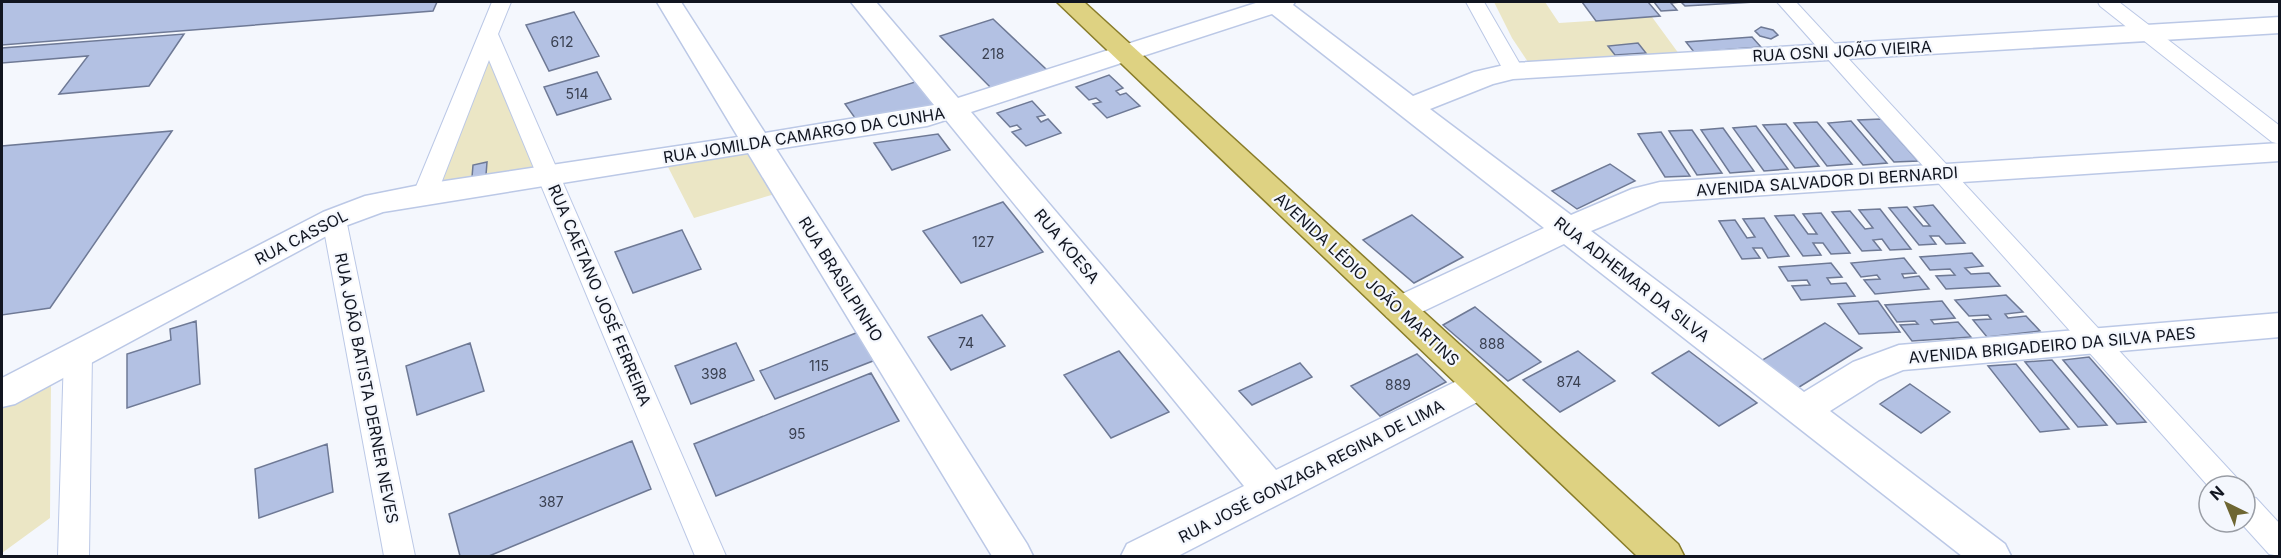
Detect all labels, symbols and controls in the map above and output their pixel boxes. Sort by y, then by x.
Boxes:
house number: 612 [551,33,573,50]
street label: RUA OSNI JOÃO VIEIRA [1752,36,1932,66]
house number: 218 [982,45,1004,62]
house number: 514 [565,85,589,102]
street label: RUA JOMILDA CAMARGO DA CUNHA [662,103,946,167]
street label: AVENIDA SALVADOR DI BERNARDI [1695,162,1959,200]
street label: RUA CAETANO JOSÉ FERREIRA [544,181,656,409]
street label: AVENIDA LÉDIO JOÃO MARTINS [1270,188,1464,370]
street label: RUA CASSOL [251,205,351,269]
street label: RUA KOESA [1030,205,1104,287]
street label: RUA ADHEMAR DA SILVA [1550,212,1714,346]
street label: RUA BRASILPINHO [794,213,888,345]
house number: 127 [972,233,994,250]
street label: RUA JOÃO BATISTA DERNER NEVES [331,251,403,525]
street label: AVENIDA BRIGADEIRO DA SILVA PAES [1908,322,2196,368]
house number: 74 [958,334,974,351]
house number: 888 [1479,335,1505,352]
house number: 115 [809,357,829,374]
house number: 398 [701,365,727,382]
house number: 874 [1557,373,1581,390]
house number: 889 [1385,376,1411,393]
street label: RUA JOSÉ GONZAGA REGINA DE LIMA [1175,395,1447,547]
house number: 95 [788,425,806,442]
north arrow [2197,474,2257,534]
text: N [2205,482,2228,505]
house number: 387 [538,493,564,510]

